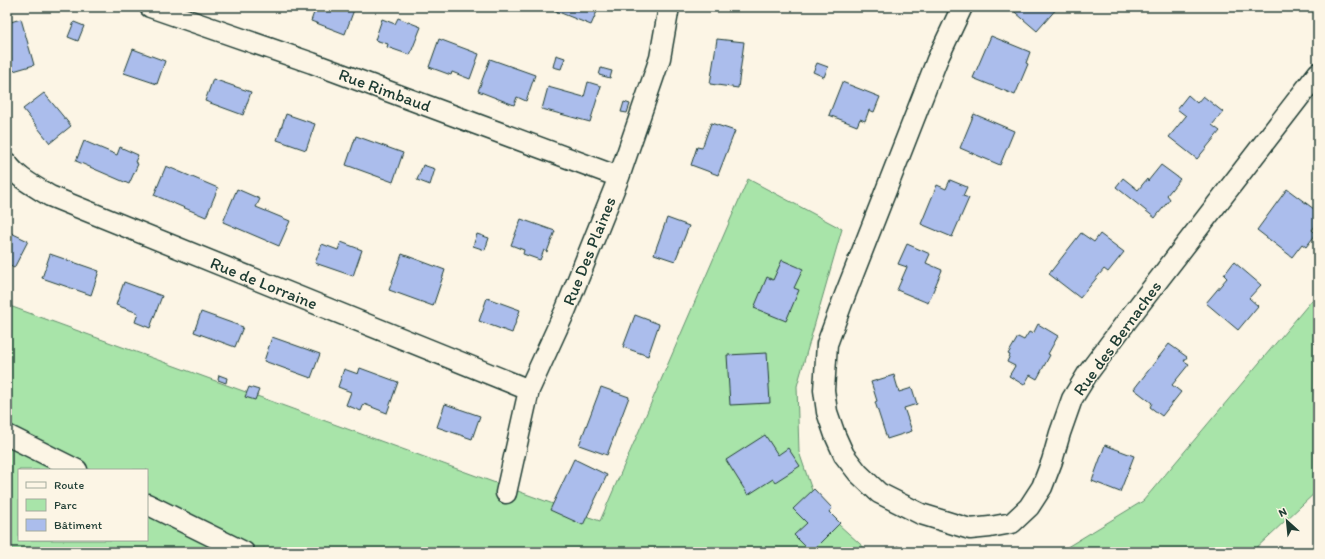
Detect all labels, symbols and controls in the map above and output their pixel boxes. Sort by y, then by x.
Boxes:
street label: Rue Rimbaud [336,64,435,116]
street label: Rue Des Plaines [558,194,620,308]
street label: Rue de Lorraine [207,252,321,314]
street label: Rue des Bernaches [1069,277,1165,399]
legend [18,469,148,541]
text: Route [54,478,84,492]
text: Parc [54,498,77,512]
north arrow [1267,501,1307,541]
text: N [1276,505,1289,520]
text: Bâtiment [54,518,103,532]

